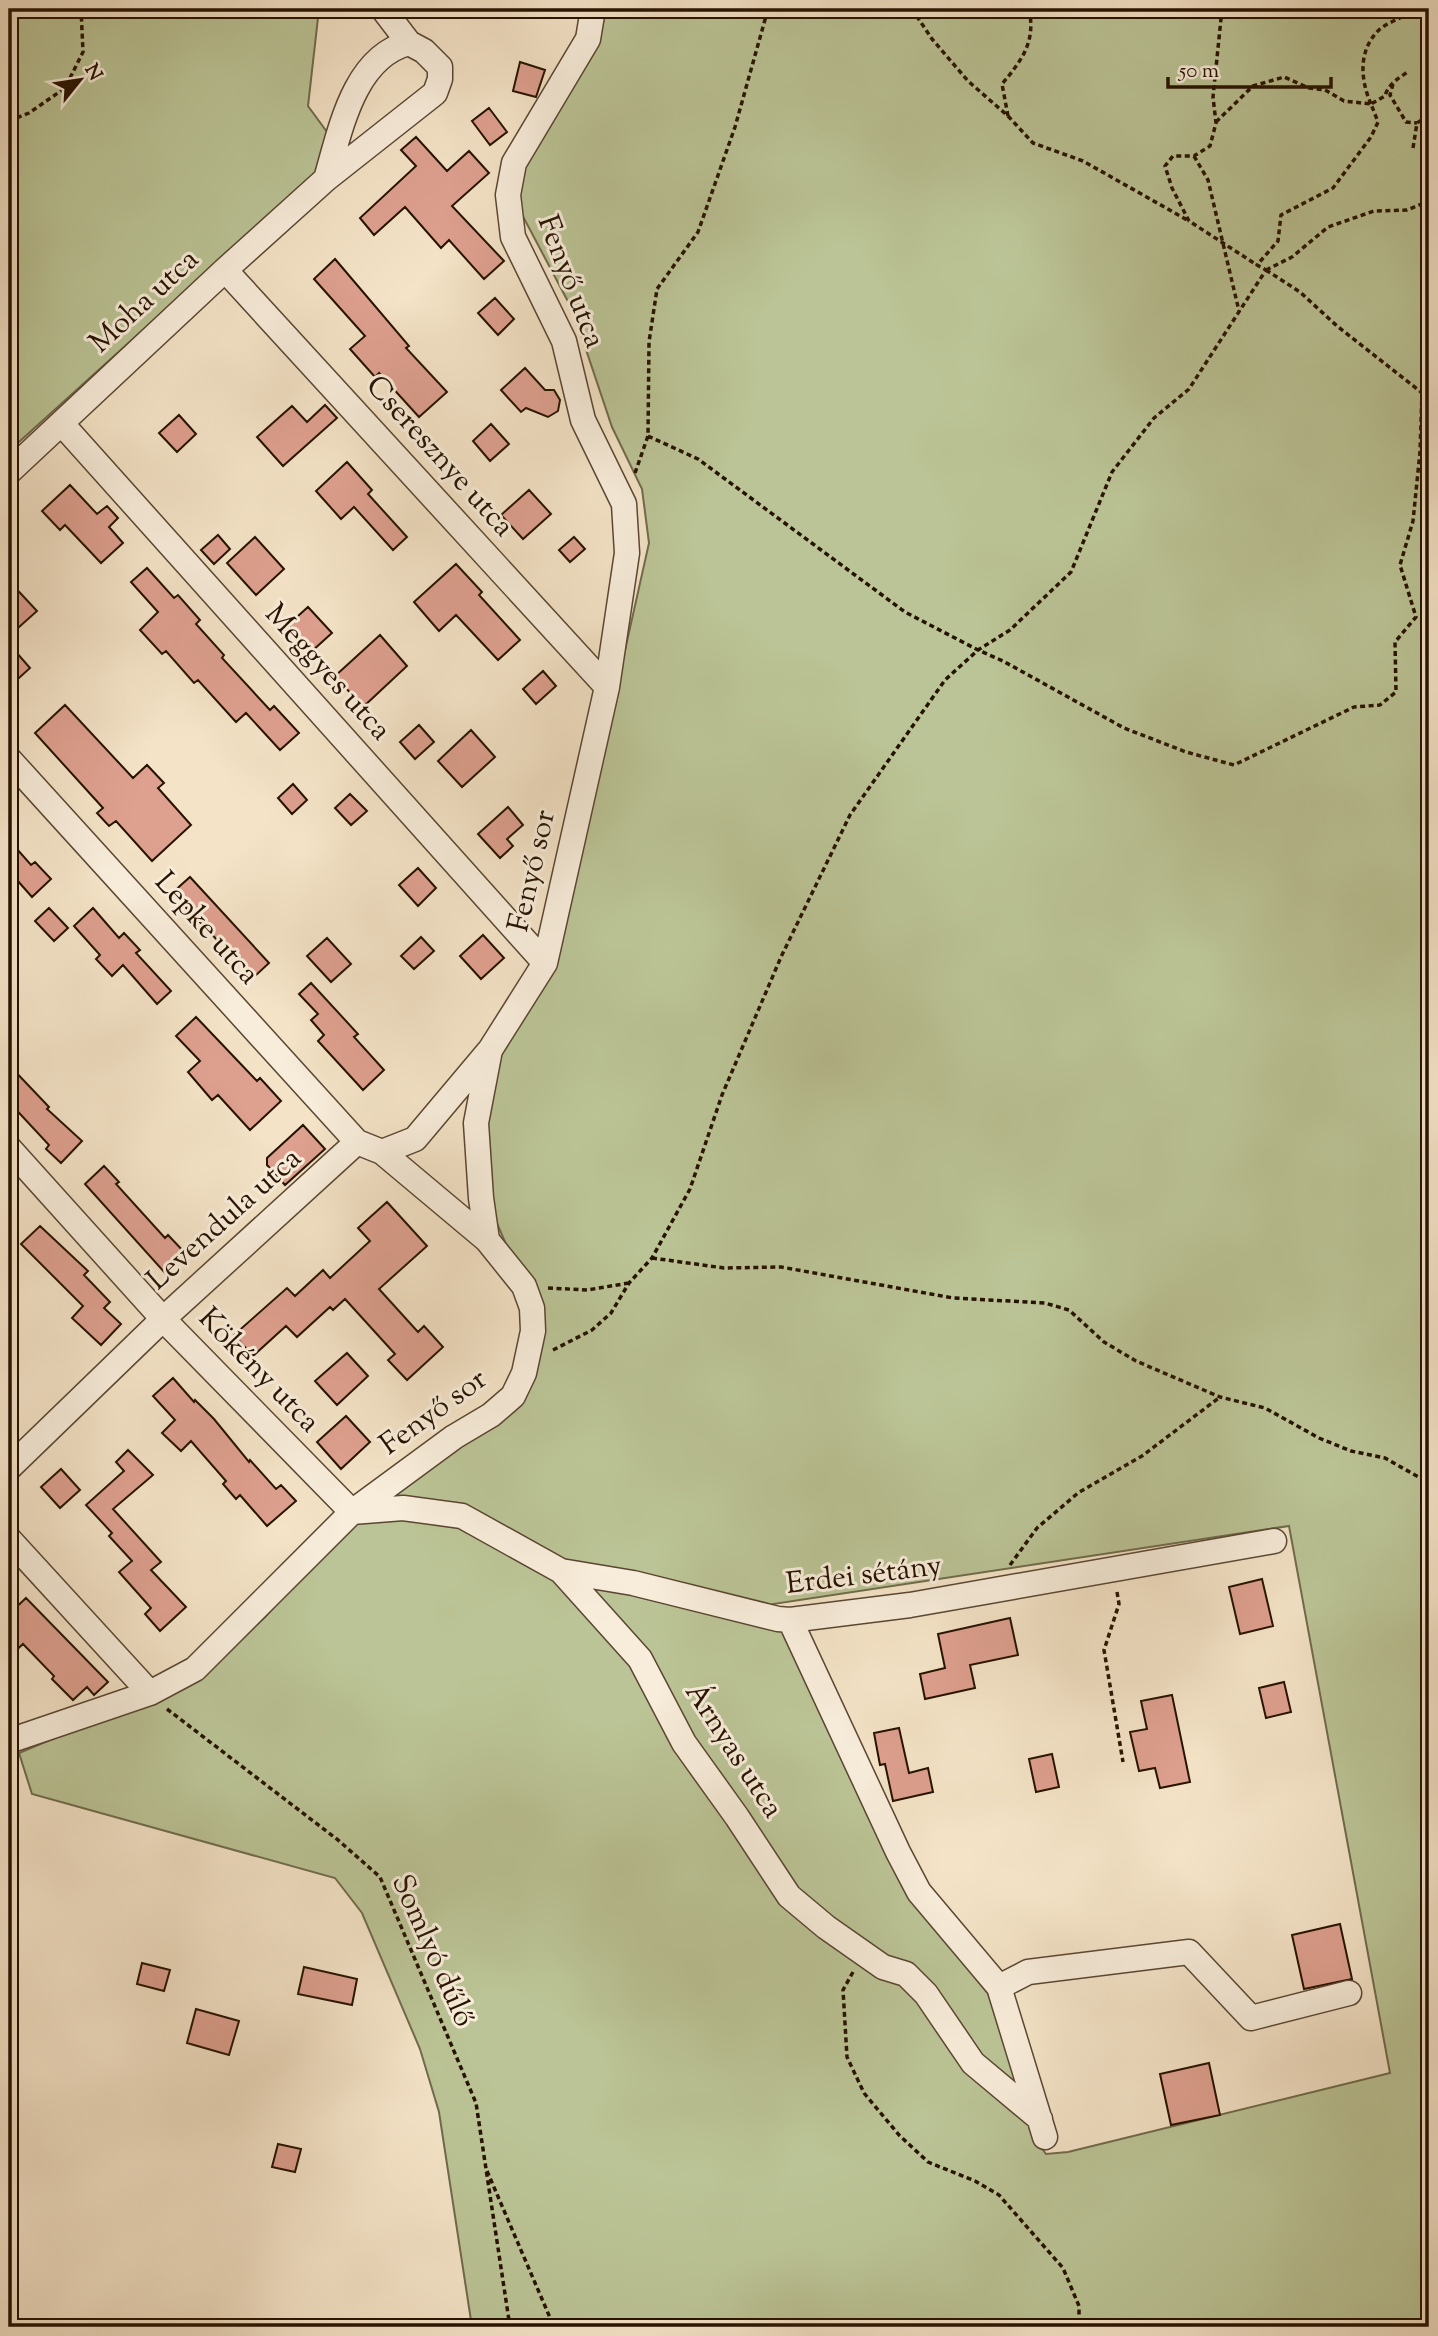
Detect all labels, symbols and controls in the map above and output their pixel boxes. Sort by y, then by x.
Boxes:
north arrow [46,46,116,116]
scale bar [1168,46,1331,90]
text: 50 m [1178,57,1219,87]
text: N [77,59,108,86]
street label: Fenyő utca [525,209,615,355]
street label: Moha utca [81,240,210,364]
street label: Cseresznye utca [355,367,523,547]
street label: Meggyes utca [254,595,401,751]
street label: Fenyő sor [498,806,568,936]
street label: Lepke utca [143,863,269,995]
street label: Levendula utca [138,1139,312,1301]
street label: Kökény utca [187,1299,329,1443]
street label: Fenyő sor [371,1359,497,1467]
street label: Erdei sétány [784,1545,944,1607]
street label: Árnyas utca [673,1675,793,1827]
street label: Somlyó dűlő [379,1868,485,2034]

